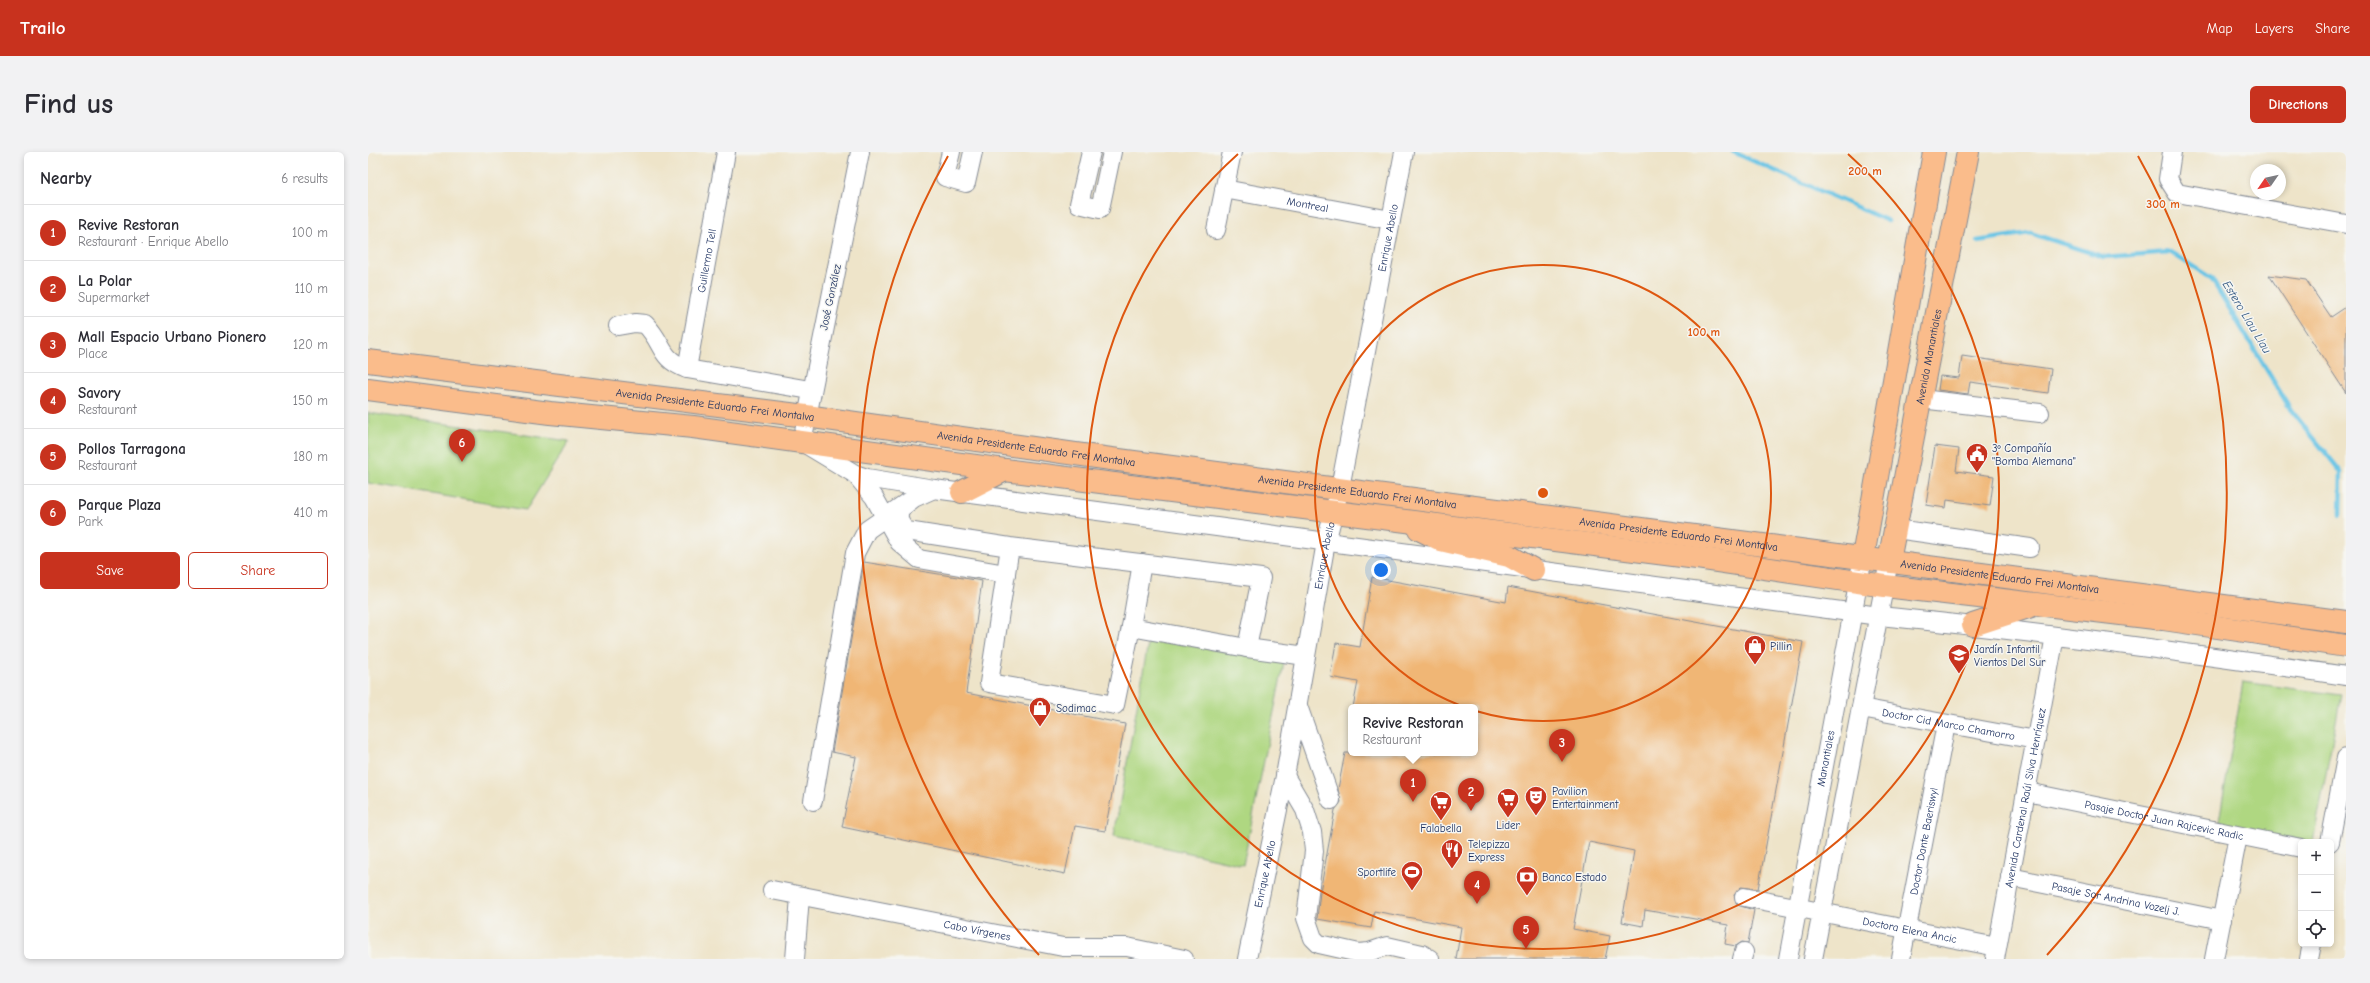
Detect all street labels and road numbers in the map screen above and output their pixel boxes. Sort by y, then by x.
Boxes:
street label: Montreal [1286,195,1329,215]
street label: Enrique Abello [1375,203,1401,273]
street label: Guillermo Tell [695,228,719,294]
street label: José González [817,263,844,331]
street label: Avenida Manantiales [1913,308,1945,406]
street label: Avenida Presidente Eduardo Frei Montalva [615,386,815,424]
street label: Avenida Presidente Eduardo Frei Montalva [936,429,1136,469]
street label: Avenida Presidente Eduardo Frei Montalva [1257,472,1457,512]
street label: Avenida Presidente Eduardo Frei Montalva [1578,515,1779,554]
street label: Enrique Abello [1312,520,1338,590]
street label: Avenida Presidente Eduardo Frei Montalva [1900,557,2100,596]
street label: Doctor Cid Marco Chamorro [1881,706,2016,743]
street label: Avenida Cardenal Raúl Silva Henríquez [2002,707,2049,889]
street label: Manantiales [1814,729,1838,788]
street label: Doctor Dante Baeriswyl [1907,787,1941,896]
street label: Pasaje Doctor Juan Rajcevic Radic [2084,798,2245,843]
street label: Enrique Abello [1252,839,1279,909]
street label: Pasaje Sor Andrina Vozelj J. [2051,880,2181,918]
street label: Doctora Elena Ancic [1861,915,1959,946]
street label: Cabo Vírgenes [942,918,1012,944]

